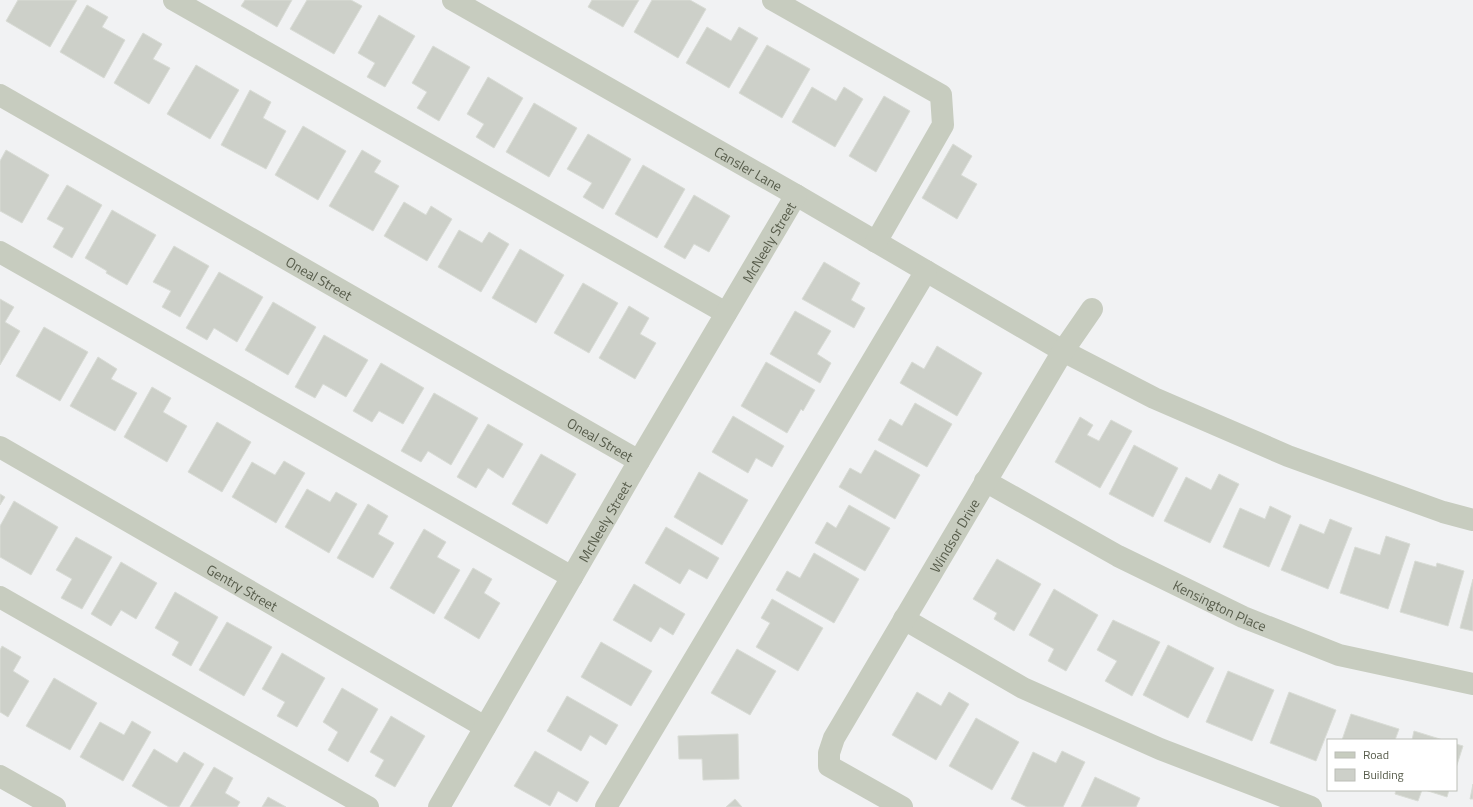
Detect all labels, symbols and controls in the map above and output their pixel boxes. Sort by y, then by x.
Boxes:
street label: Cansler Lane [711,140,786,196]
street label: McNeely Street [736,198,800,286]
street label: Oneal Street [282,251,356,305]
street label: Oneal Street [563,412,638,466]
street label: McNeely Street [572,477,636,566]
street label: Windsor Drive [924,494,984,576]
street label: Gentry Street [203,558,282,616]
street label: Kensington Place [1170,574,1270,636]
legend [1327,739,1457,791]
text: Road [1363,745,1389,764]
text: Building [1363,765,1404,784]

